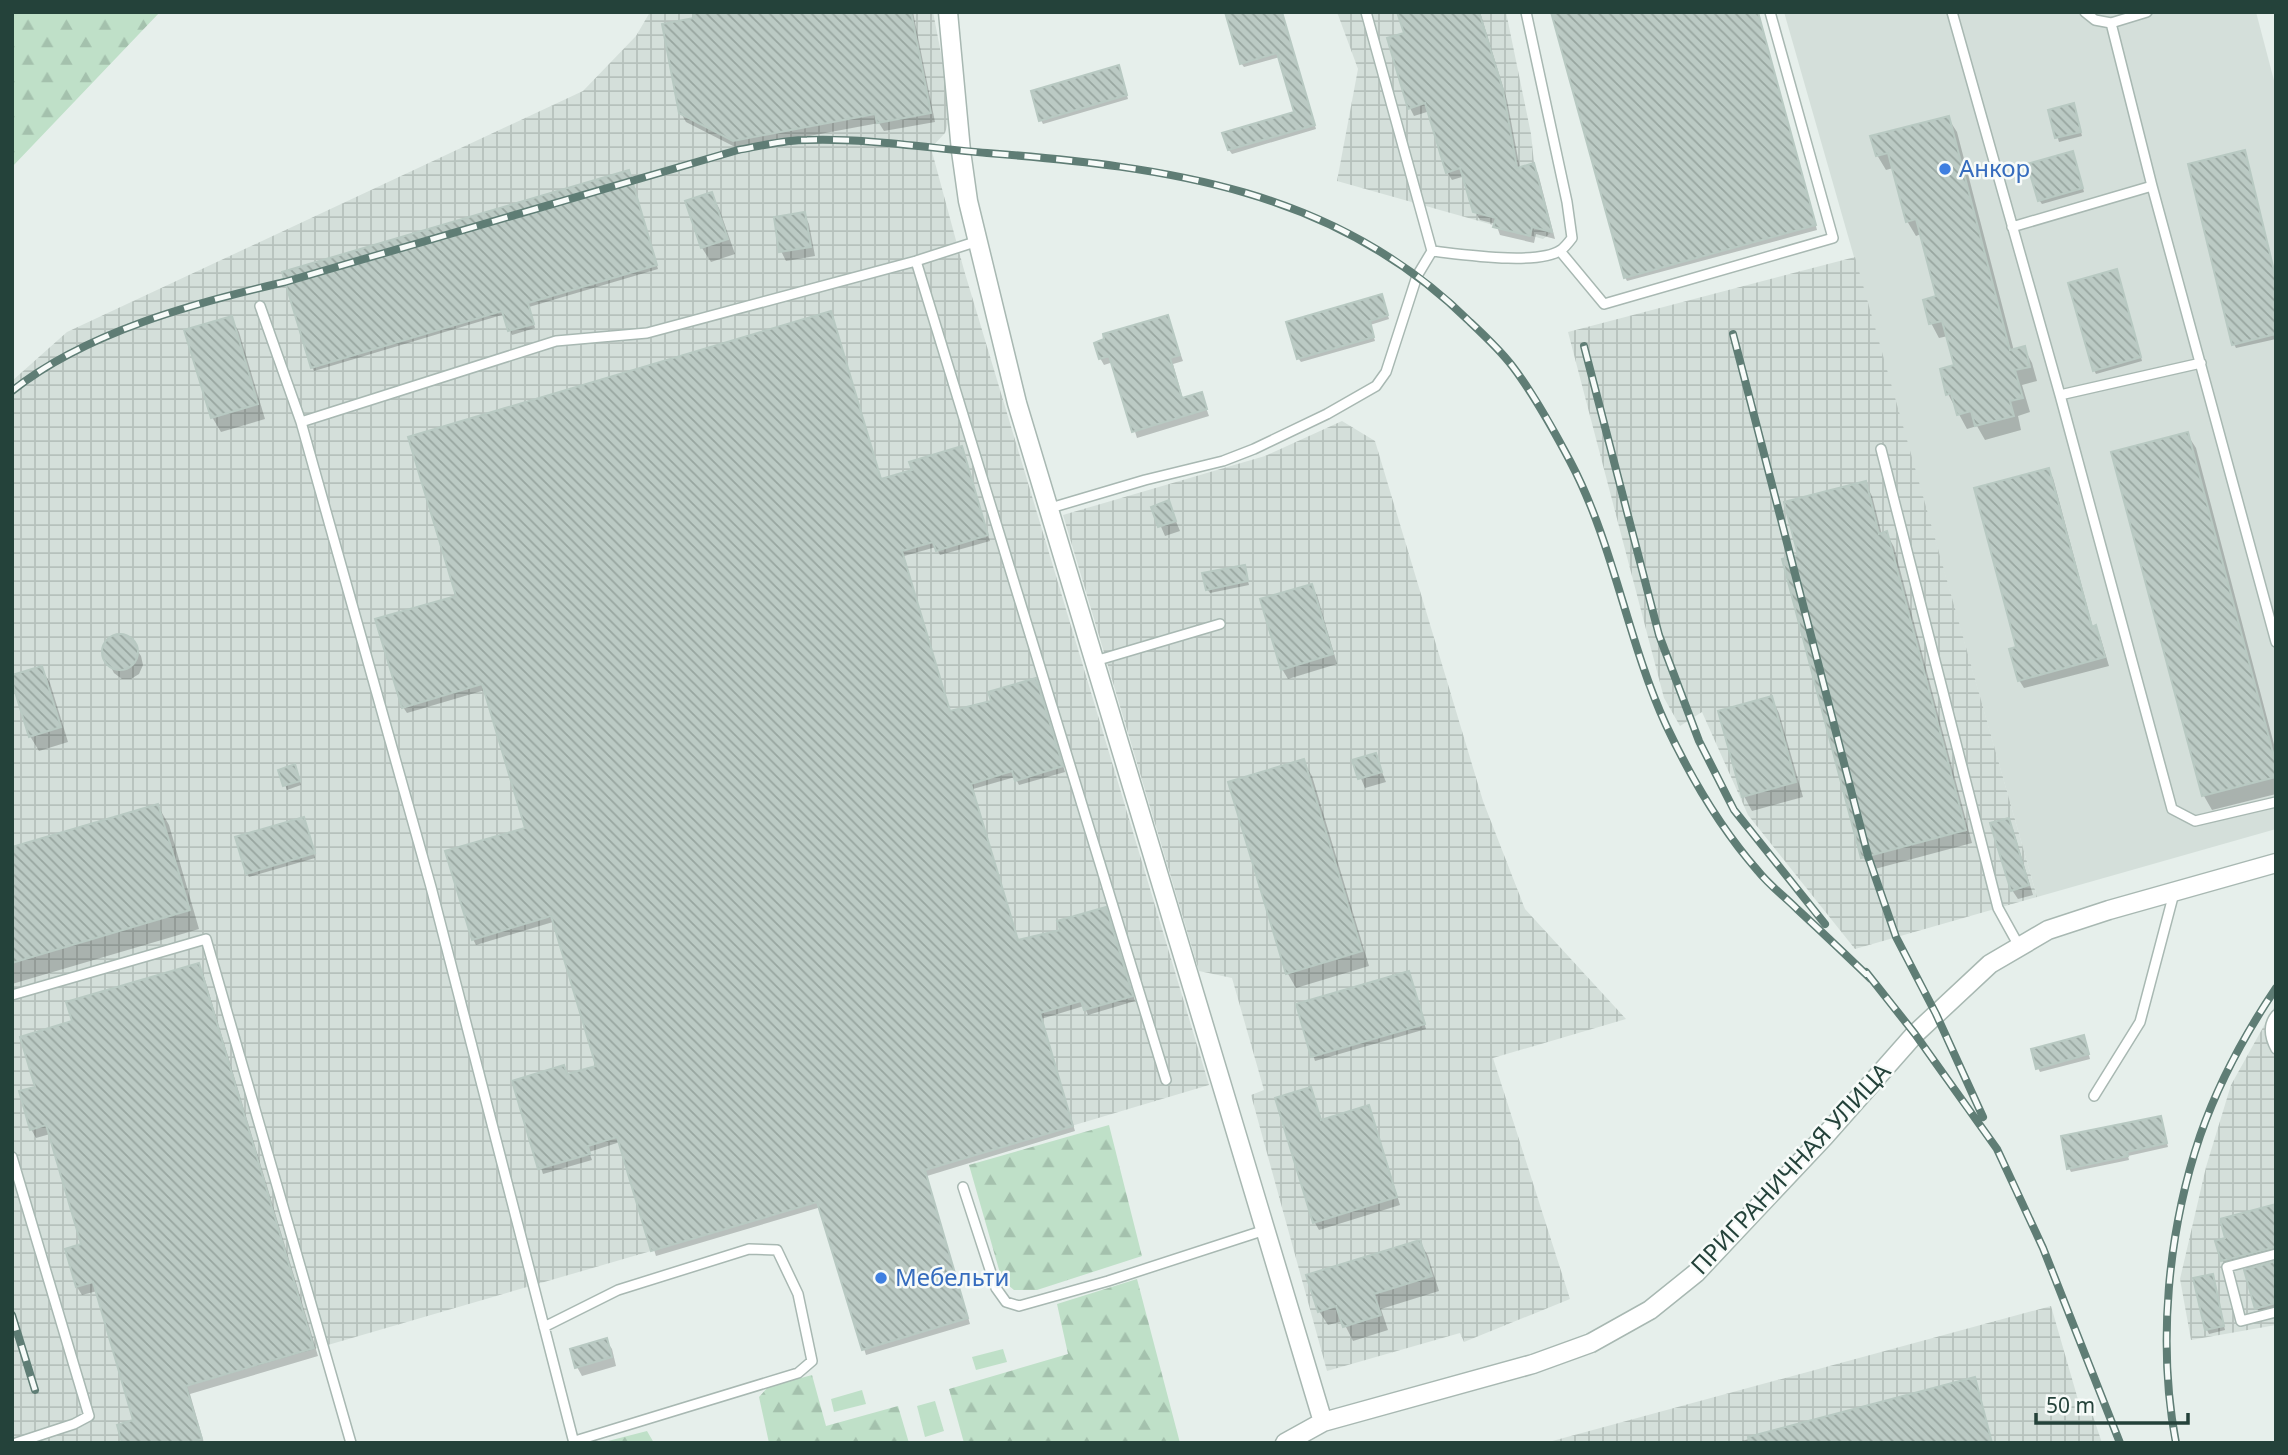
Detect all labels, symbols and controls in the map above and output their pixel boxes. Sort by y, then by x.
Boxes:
place label: Анкор [1959,151,2030,184]
marker: Анкор [1937,161,1953,177]
street label: ПРИГРАНИЧНАЯ УЛИЦА [1683,1054,1897,1281]
place label: Мебельти [895,1260,1009,1293]
marker: Мебельти [873,1270,889,1286]
scale bar [2036,1382,2188,1426]
text: 50 m [2046,1391,2095,1419]

